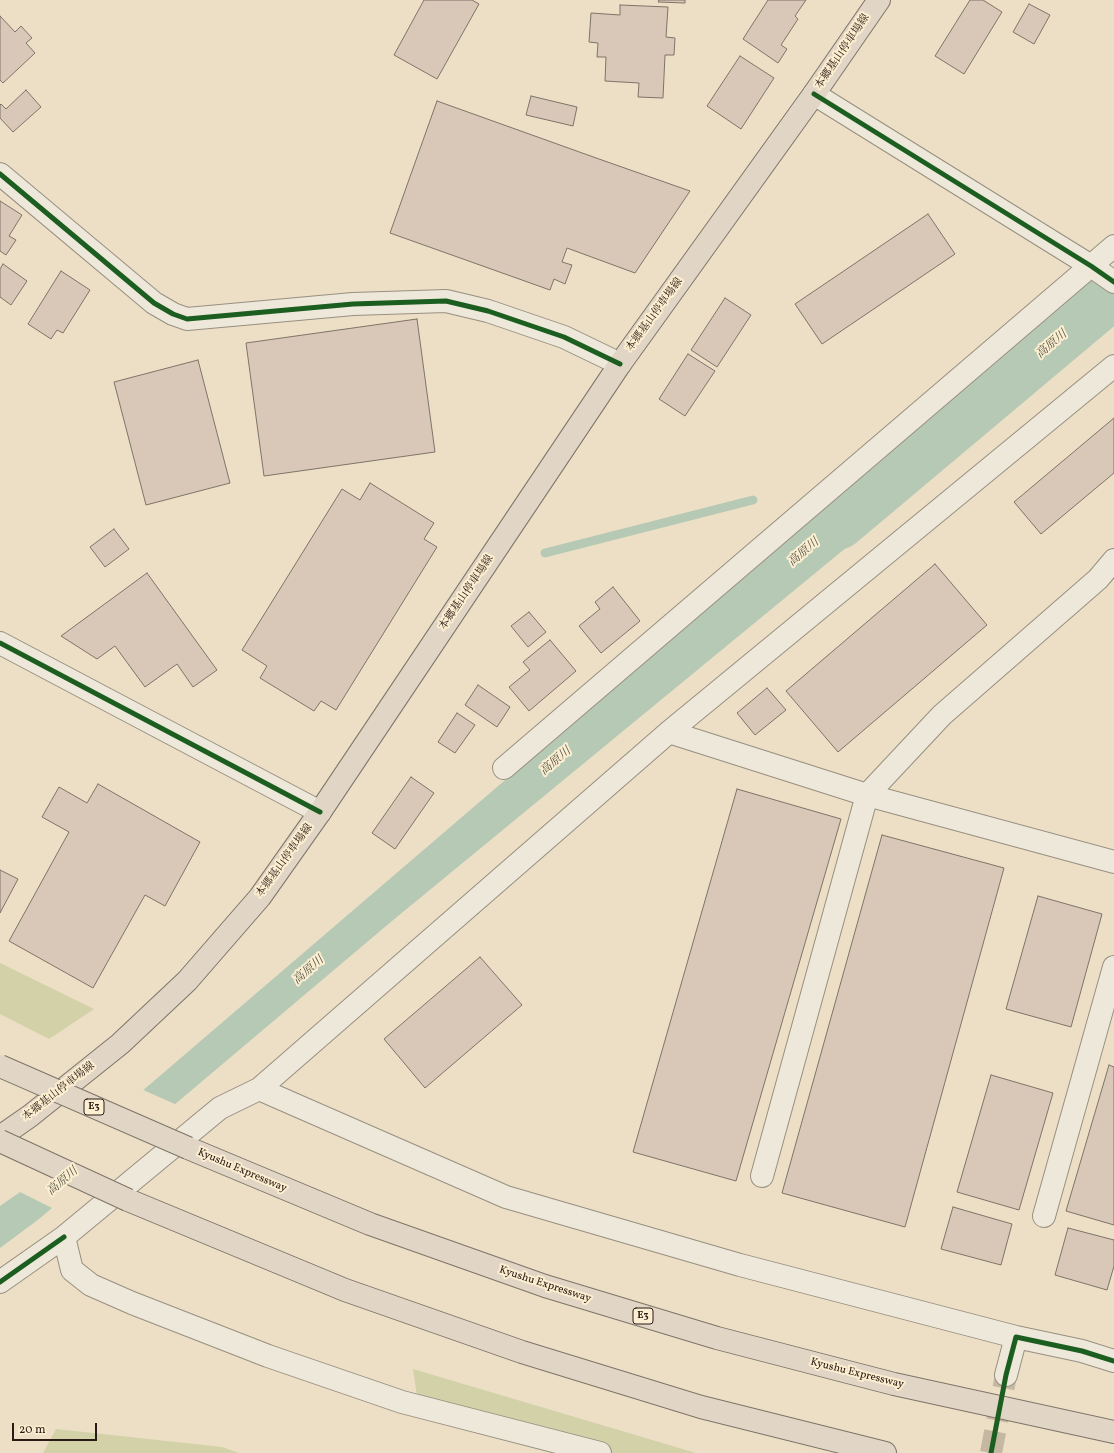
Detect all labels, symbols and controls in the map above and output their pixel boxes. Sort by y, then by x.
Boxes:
street label: 本郷基山停車場線 [813,12,873,92]
street label: 本郷基山停車場線 [624,276,686,354]
water label: 高原川 [1034,328,1070,362]
water label: 高原川 [786,536,822,570]
street label: 本郷基山停車場線 [437,553,497,633]
water label: 高原川 [538,745,574,779]
street label: 本郷基山停車場線 [254,822,316,900]
water label: 高原川 [291,954,327,988]
street label: 本郷基山停車場線 [20,1060,98,1124]
road number: E3 [84,1099,104,1115]
street label: Kyushu Expressway [195,1146,289,1196]
water label: 高原川 [45,1165,81,1199]
street label: Kyushu Expressway [497,1264,593,1306]
road number: E3 [633,1308,653,1324]
street label: Kyushu Expressway [809,1356,905,1392]
scale bar [14,1415,99,1441]
text: 20 m [19,1422,46,1438]

